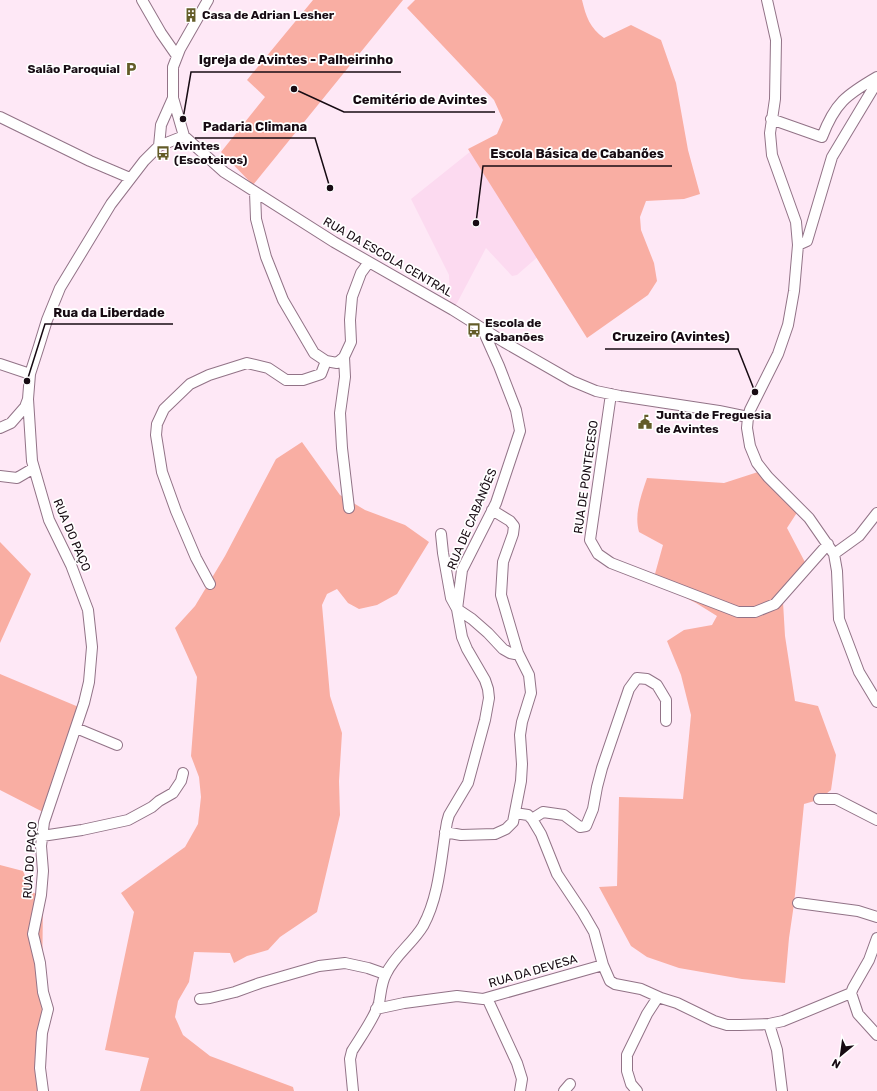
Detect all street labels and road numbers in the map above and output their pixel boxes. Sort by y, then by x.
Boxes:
street label: RUA DA ESCOLA CENTRAL [321,214,455,300]
street label: RUA DE PONTECESO [571,419,601,535]
street label: RUA DE CABANÕES [444,466,500,572]
street label: RUA DO PAÇO [50,497,94,573]
street label: RUA DO PAÇO [20,821,40,899]
street label: RUA DA DEVESA [487,952,579,990]

